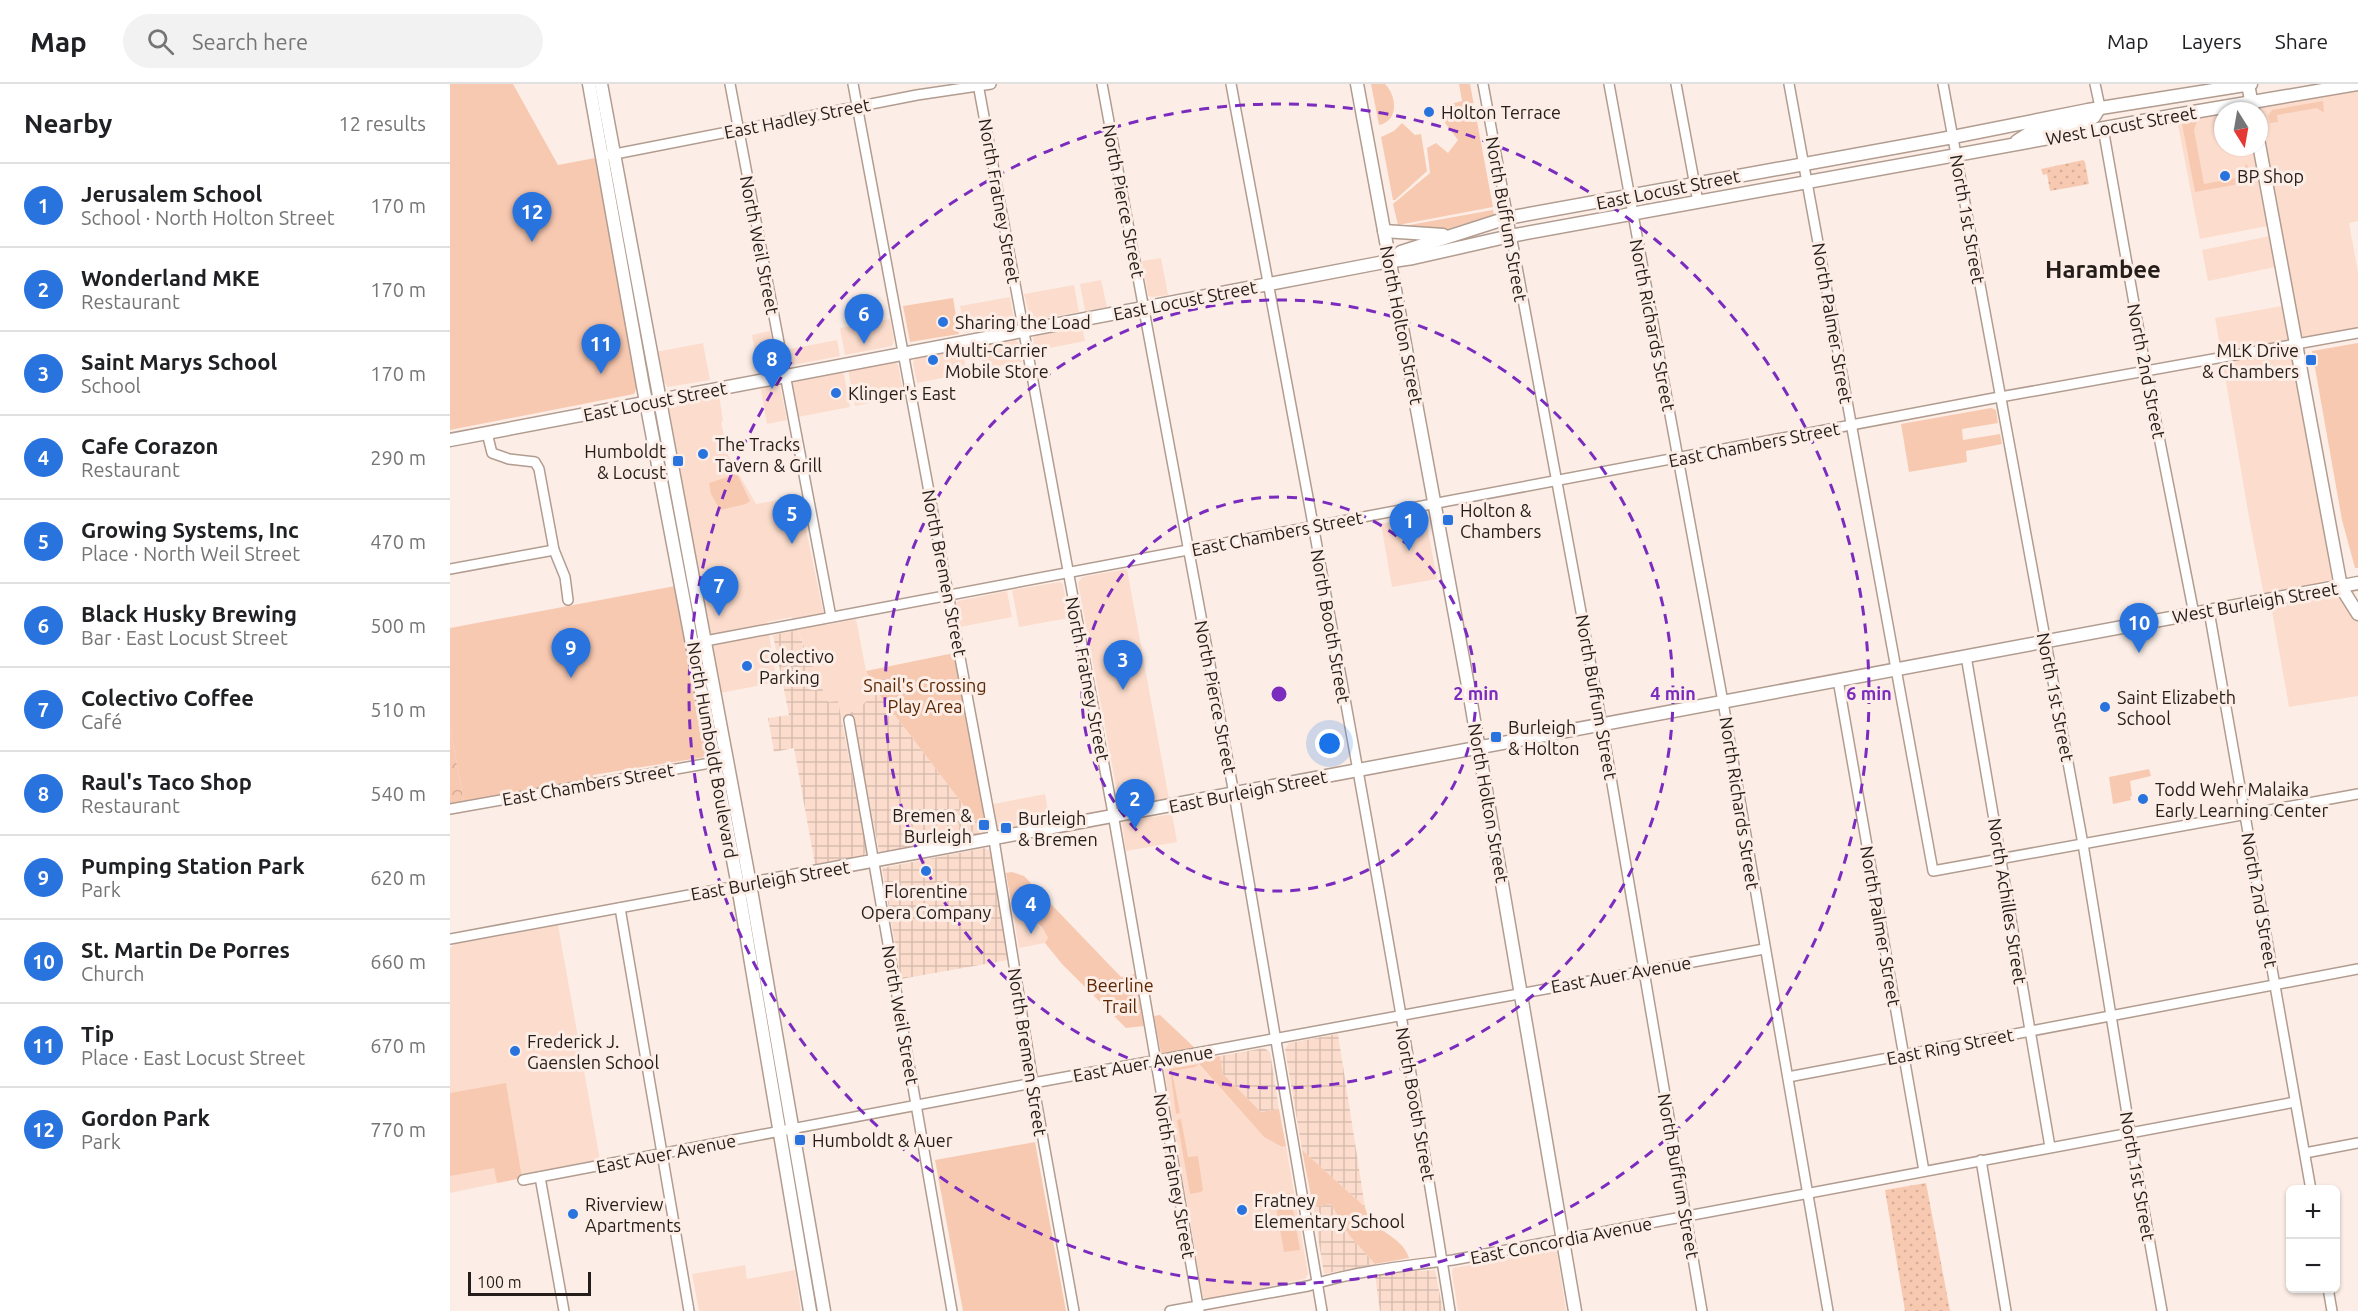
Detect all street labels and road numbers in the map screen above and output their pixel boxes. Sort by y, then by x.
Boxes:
street label: East Hadley Street [722,94,872,142]
street label: West Locust Street [2044,102,2198,148]
street label: North Fratney Street [976,117,1024,285]
street label: North Pierce Street [1099,122,1149,280]
street label: North Buffum Street [1483,135,1531,303]
street label: North 1st Street [1947,153,1989,285]
street label: East Locust Street [1594,165,1742,213]
street label: North Weil Street [737,174,783,316]
street label: North Richards Street [1627,237,1679,413]
street label: North Palmer Street [1809,241,1857,405]
street label: North Holton Street [1377,244,1427,406]
street label: East Locust Street [1111,276,1259,324]
street label: North 2nd Street [2124,302,2170,440]
street label: East Locust Street [581,377,729,425]
street label: East Chambers Street [1667,418,1841,470]
street label: North Bremen Street [919,488,971,658]
street label: East Chambers Street [1190,507,1364,559]
street label: North Booth Street [1308,547,1354,705]
street label: West Burleigh Street [2171,578,2339,626]
street label: North Fratney Street [1062,595,1114,763]
street label: North Buffum Street [1573,613,1621,781]
street label: North Pierce Street [1191,618,1241,776]
street label: North 1st Street [2034,631,2078,763]
street label: North Humboldt Boulevard [684,640,742,860]
street label: North Richards Street [1716,715,1764,891]
street label: North Holton Street [1465,722,1513,884]
street label: East Chambers Street [501,759,675,809]
street label: East Burleigh Street [1167,766,1329,816]
street label: North Achilles Street [1985,816,2031,986]
street label: North 2nd Street [2238,831,2282,969]
street label: North Palmer Street [1857,844,1905,1008]
street label: East Burleigh Street [689,856,851,904]
street label: North Weil Street [879,944,923,1086]
street label: East Auer Avenue [1549,952,1693,996]
street label: North Bremen Street [1005,966,1051,1138]
street label: East Ring Street [1885,1024,2015,1068]
street label: North Booth Street [1393,1025,1439,1183]
street label: East Auer Avenue [1071,1041,1215,1085]
street label: North Fratney Street [1151,1092,1199,1260]
street label: North Buffum Street [1655,1092,1703,1260]
street label: North 1st Street [2117,1110,2159,1242]
street label: East Auer Avenue [594,1130,738,1176]
street label: East Concordia Avenue [1468,1213,1654,1267]

